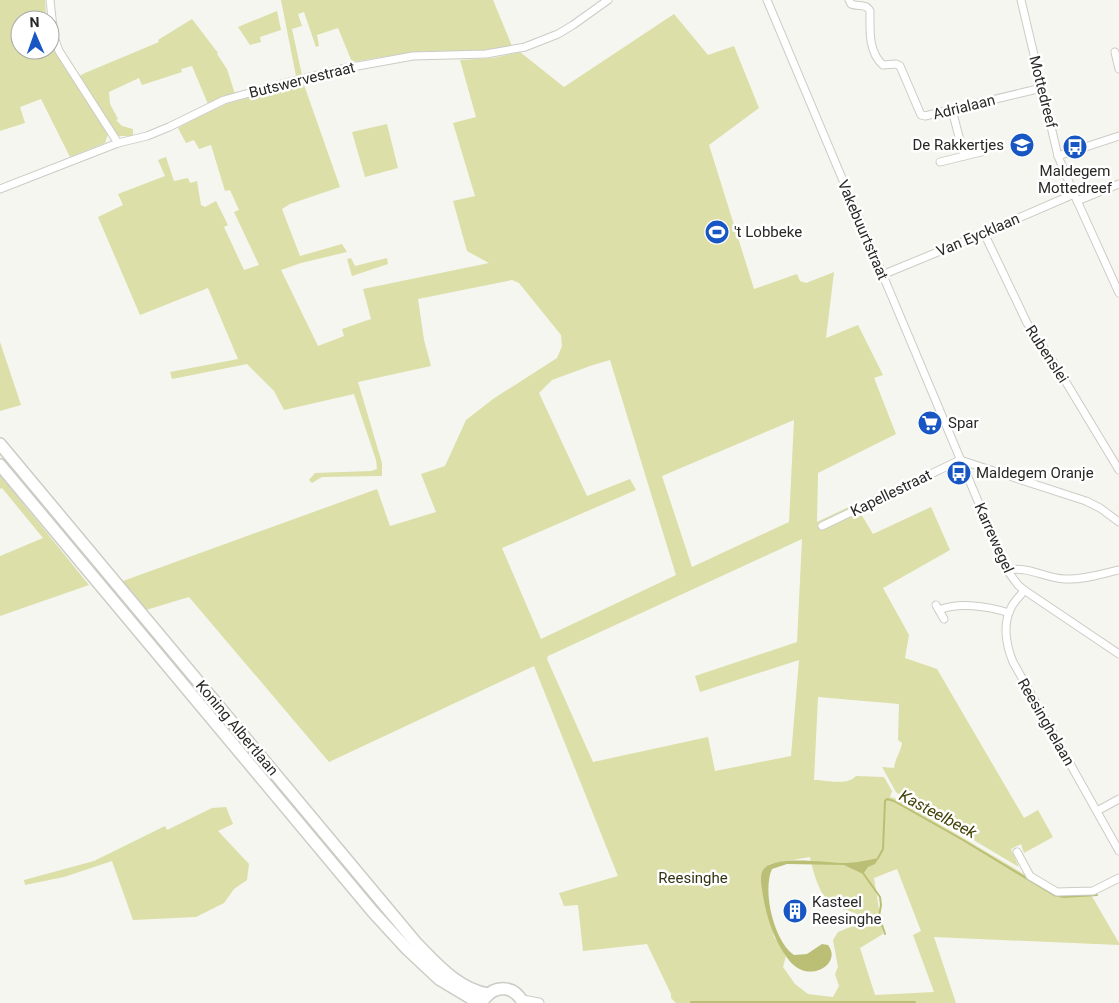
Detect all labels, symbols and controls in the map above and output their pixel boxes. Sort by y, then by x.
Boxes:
north arrow [10,10,60,60]
text: N [29,14,40,30]
street label: Mottedreef [1025,54,1061,131]
street label: Butswervestraat [247,58,357,102]
street label: Adrialaan [931,91,997,123]
school or university icon: De Rakkertjes [1009,132,1035,158]
bus stop icon: Maldegem Mottedreef [1062,134,1088,160]
place label: De Rakkertjes [912,136,1004,154]
place label: Maldegem Mottedreef [1038,162,1113,197]
street label: Vakebuurtstraat [834,177,892,283]
street label: Van Eycklaan [934,209,1022,261]
sports icon: 't Lobbeke [704,219,730,245]
place label: 't Lobbeke [734,223,802,241]
street label: Rubenslei [1022,322,1072,386]
supermarket icon: Spar [917,410,943,436]
place label: Spar [948,414,979,432]
bus stop icon: Maldegem Oranje [946,460,972,486]
place label: Maldegem Oranje [976,464,1094,482]
street label: Kapellestraat [848,466,935,520]
street label: Karrewegel [971,500,1017,576]
street label: Reesinghelaan [1014,675,1078,769]
street label: Koning Albertlaan [192,677,282,779]
water label: Kasteelbeek [896,786,981,843]
park label: Reesinghe [658,869,728,887]
place label: Kasteel Reesinghe [812,893,882,928]
building icon: Kasteel Reesinghe [782,898,808,924]

